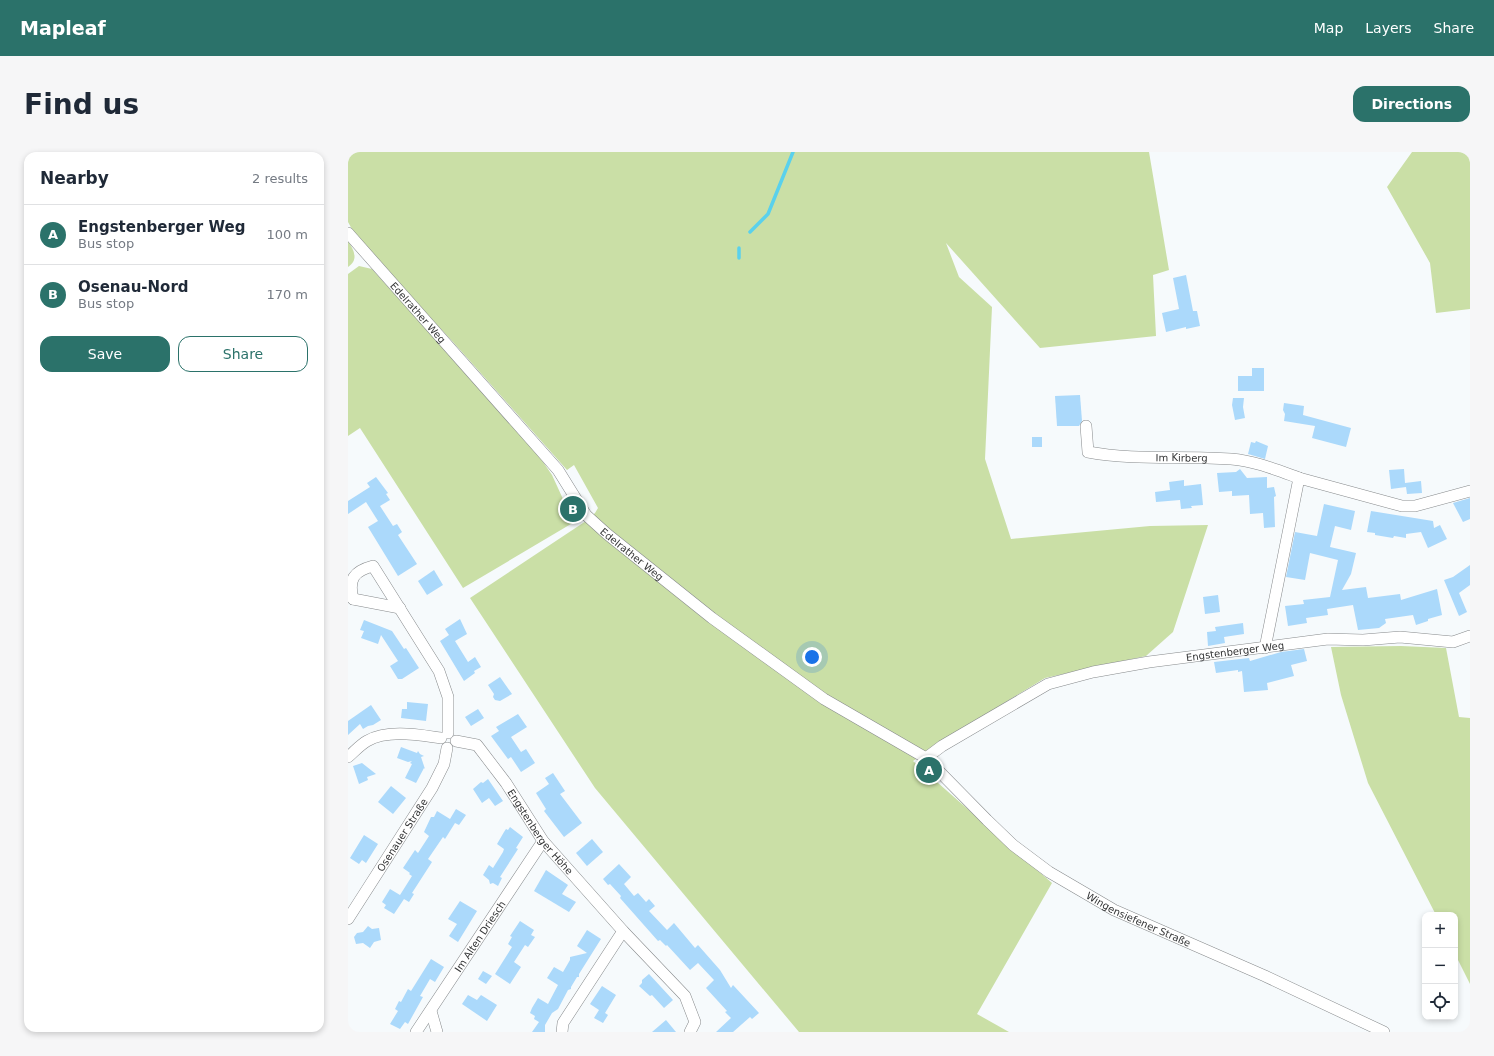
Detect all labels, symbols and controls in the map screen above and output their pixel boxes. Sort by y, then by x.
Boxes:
text: Mapleaf [20,17,106,39]
text: Map [1314,20,1343,36]
text: Layers [1365,20,1412,36]
text: Share [1434,20,1474,36]
button: Directions [1353,86,1470,122]
text: Find us [24,88,139,121]
text: Nearby [40,168,109,188]
text: 2 results [252,171,308,186]
text: Engstenberger Weg [78,218,245,236]
text: A [48,227,58,242]
text: 100 m [266,227,308,242]
text: Bus stop [78,236,134,251]
text: Osenau-Nord [78,278,189,296]
street label: Edelrather Weg [388,280,448,345]
text: B [48,287,58,302]
text: 170 m [266,287,308,302]
text: Bus stop [78,296,134,311]
button: Save [40,336,170,372]
button: Share [178,336,308,372]
street label: Im Kirberg [1156,452,1208,463]
pin: B [560,494,586,524]
street label: Edelrather Weg [598,525,666,582]
street label: Engstenberger Weg [1185,639,1285,663]
your location [802,647,822,667]
pin: A [916,755,942,785]
street label: Engstenberger Höhe [506,787,575,876]
street label: Osenauer Straße [375,796,429,873]
street label: Wingensiefener Straße [1084,890,1193,948]
street label: Im Alten Driesch [452,899,507,974]
map controls [1422,912,1458,1020]
button: + [1422,912,1458,948]
button: − [1422,948,1458,984]
button: locate [1422,984,1458,1020]

